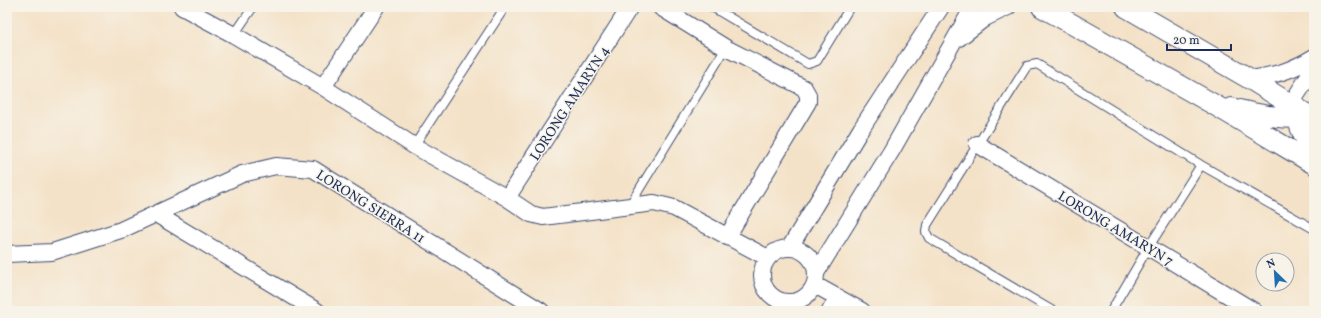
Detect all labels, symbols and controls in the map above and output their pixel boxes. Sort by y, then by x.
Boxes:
scale bar [1167,26,1231,52]
text: 20 m [1173,33,1200,49]
street label: LORONG AMARYN 4 [526,43,615,165]
street label: LORONG SIERRA 11 [312,166,428,248]
street label: LORONG AMARYN 7 [1054,187,1177,271]
north arrow [1255,252,1295,292]
text: N [1265,256,1278,273]

